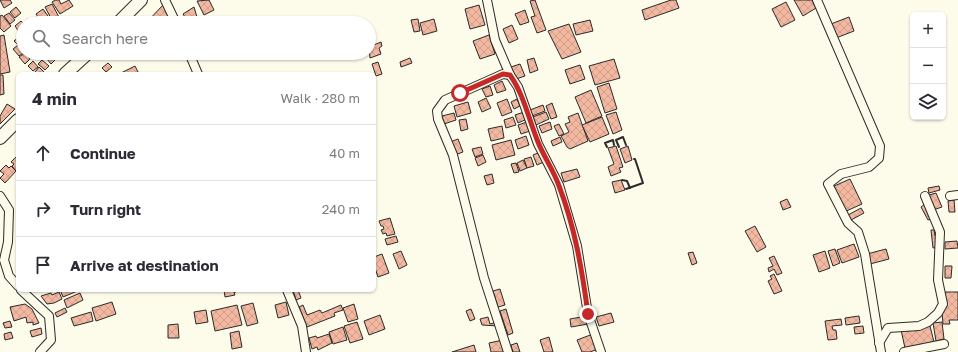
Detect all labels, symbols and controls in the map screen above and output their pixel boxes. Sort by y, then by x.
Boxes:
map controls [910,12,946,120]
button: + [910,12,946,48]
search box [16,16,376,60]
icon: search [30,27,52,49]
text: Search here [62,29,148,47]
button: − [910,48,946,84]
route start [451,84,469,102]
button: layers [910,84,946,120]
text: 4 min [32,88,77,109]
text: Walk · 280 m [281,90,360,106]
icon: ahead [32,142,54,164]
text: Continue [70,144,136,162]
text: 40 m [329,145,360,161]
icon: right [32,198,54,220]
text: Turn right [70,200,141,218]
text: 240 m [322,201,360,217]
icon: arrive [32,254,54,276]
text: Arrive at destination [70,256,219,274]
route end [579,305,597,323]

